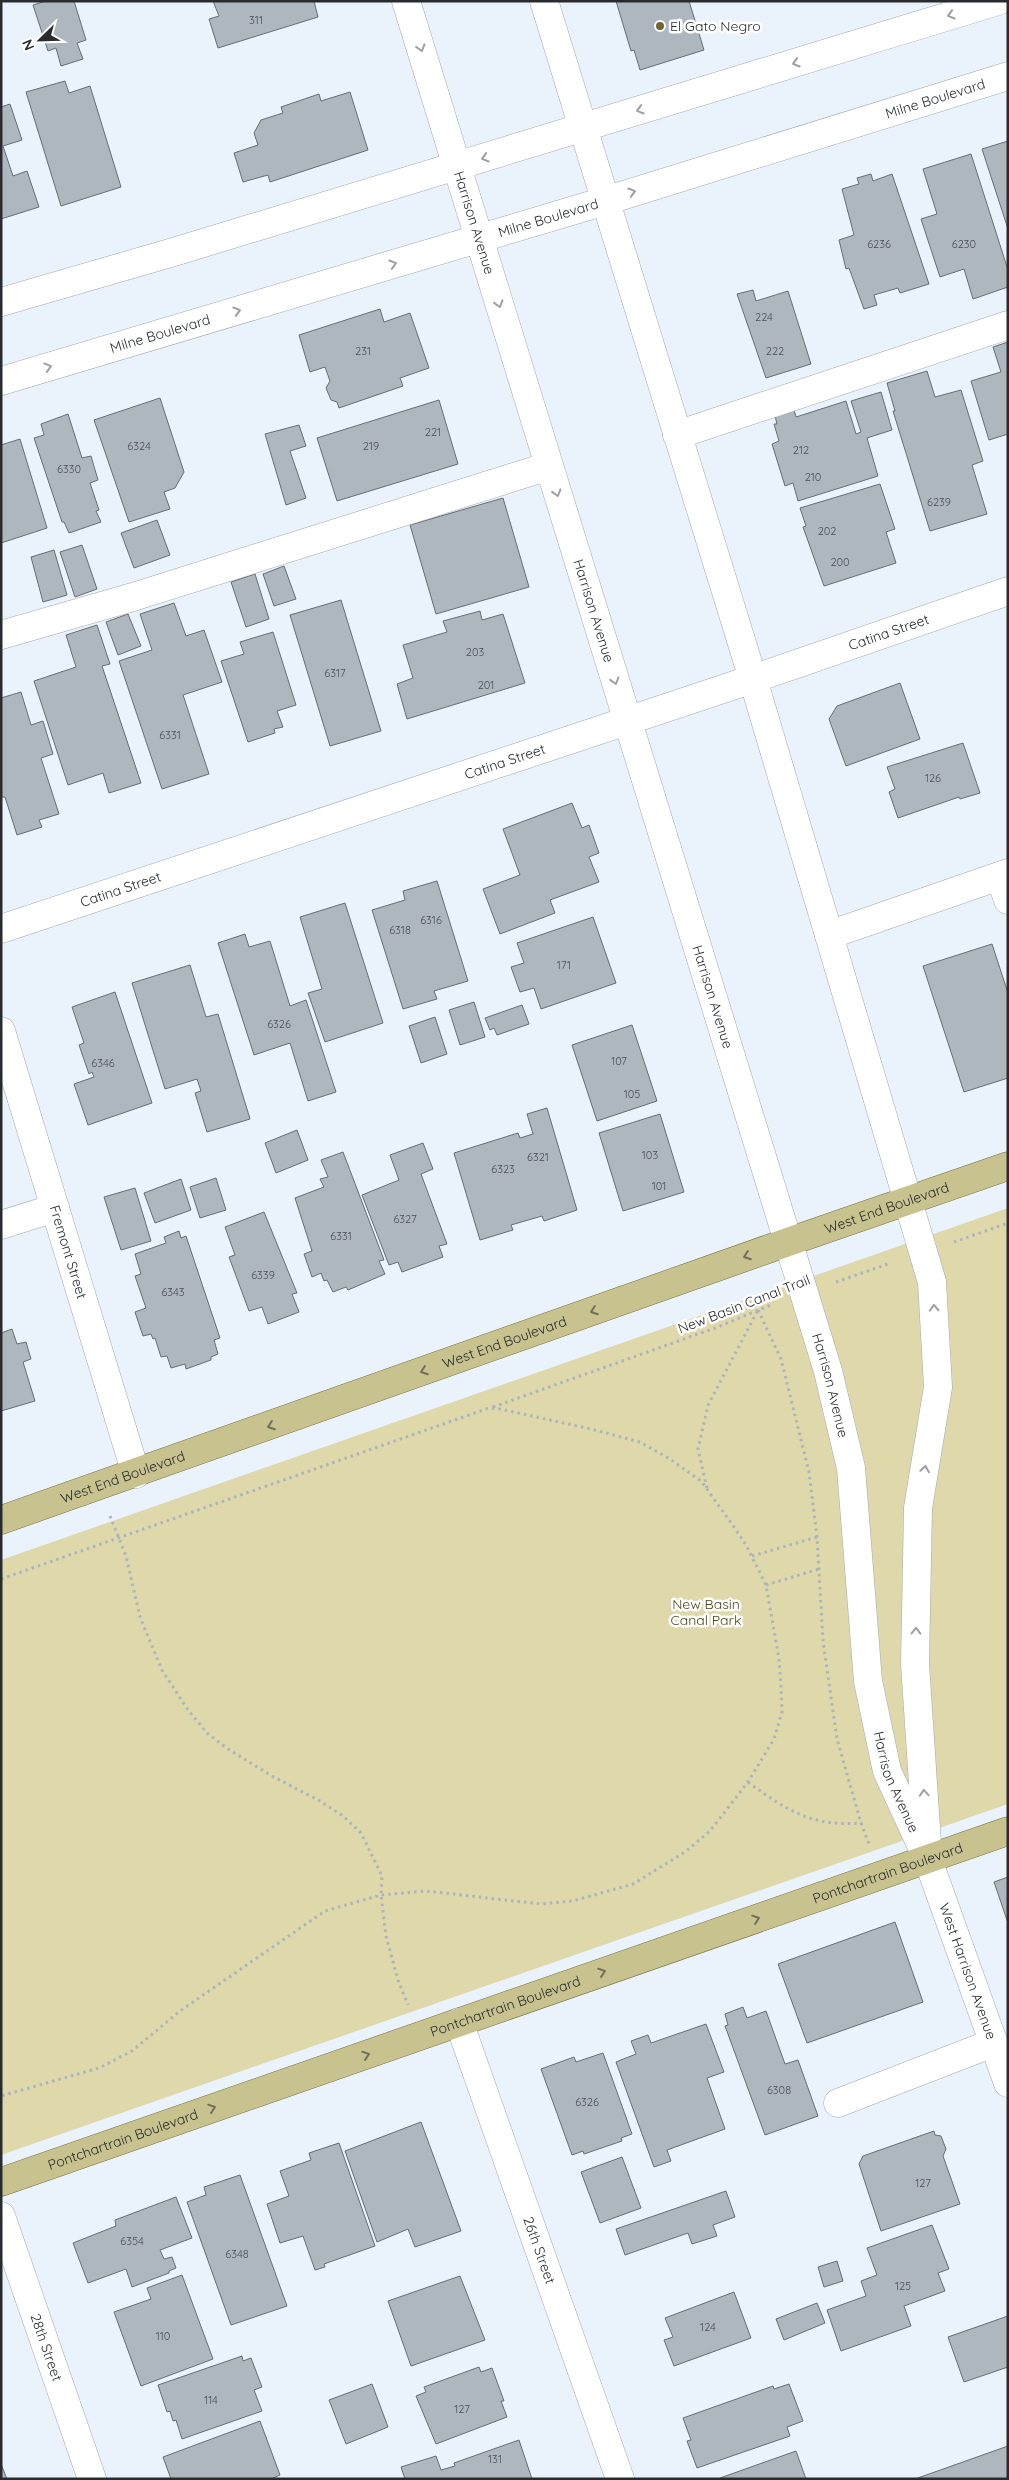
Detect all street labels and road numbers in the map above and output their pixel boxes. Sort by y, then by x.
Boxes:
street label: Milne Boulevard [883,75,987,123]
street label: Harrison Avenue [450,169,499,277]
street label: Milne Boulevard [496,195,600,241]
street label: Milne Boulevard [108,310,212,357]
street label: Harrison Avenue [569,557,618,665]
street label: Catina Street [846,610,932,654]
street label: Catina Street [462,740,548,783]
street label: Catina Street [78,867,164,911]
street label: Harrison Avenue [688,943,737,1051]
street label: West End Boulevard [822,1178,951,1238]
street label: Fremont Street [46,1203,91,1301]
street label: New Basin Canal Trail [675,1270,813,1338]
street label: West End Boulevard [440,1312,569,1372]
street label: Harrison Avenue [808,1331,852,1439]
street label: West End Boulevard [58,1447,187,1507]
street label: Harrison Avenue [870,1730,923,1835]
street label: Pontchartrain Boulevard [810,1838,965,1907]
street label: West Harrison Avenue [935,1901,1001,2042]
street label: Pontchartrain Boulevard [428,1972,583,2041]
street label: Pontchartrain Boulevard [45,2105,200,2174]
street label: 26th Street [519,2214,560,2287]
street label: 28th Street [26,2311,67,2384]

